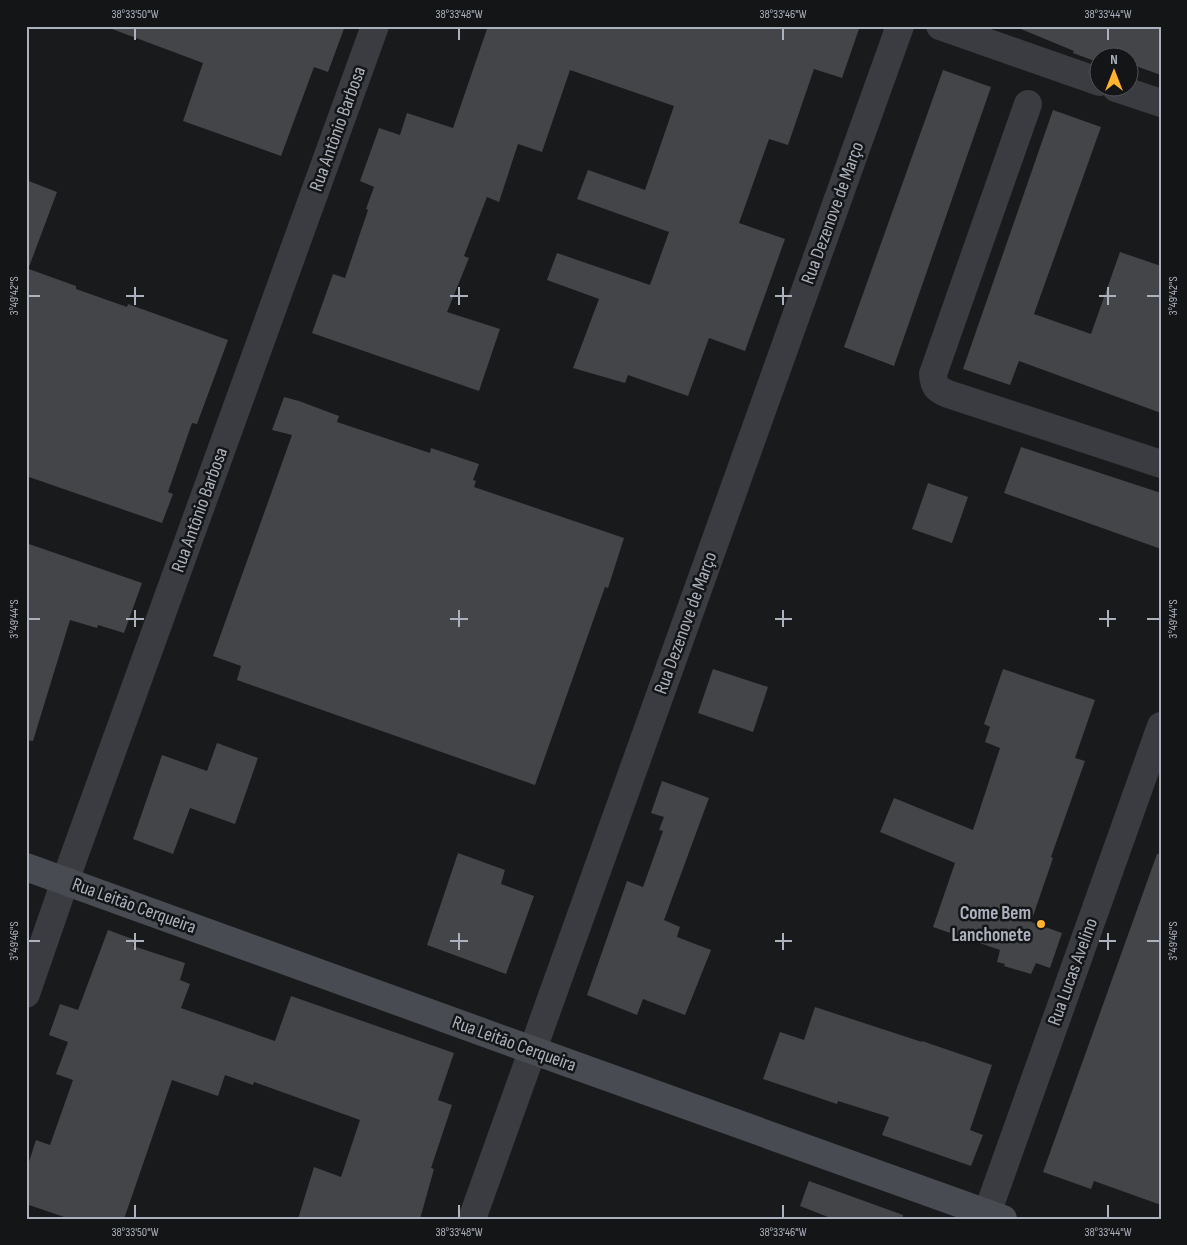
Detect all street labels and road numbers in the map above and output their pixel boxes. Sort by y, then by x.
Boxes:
street label: Rua Antônio Barbosa [305,64,371,194]
street label: Rua Dezenove de Março [797,139,869,287]
street label: Rua Antônio Barbosa [167,445,233,575]
street label: Rua Dezenove de Março [650,549,722,697]
street label: Rua Leitão Cerqueira [69,873,199,939]
street label: Rua Lucas Avelino [1043,915,1103,1029]
street label: Rua Leitão Cerqueira [449,1011,579,1077]

